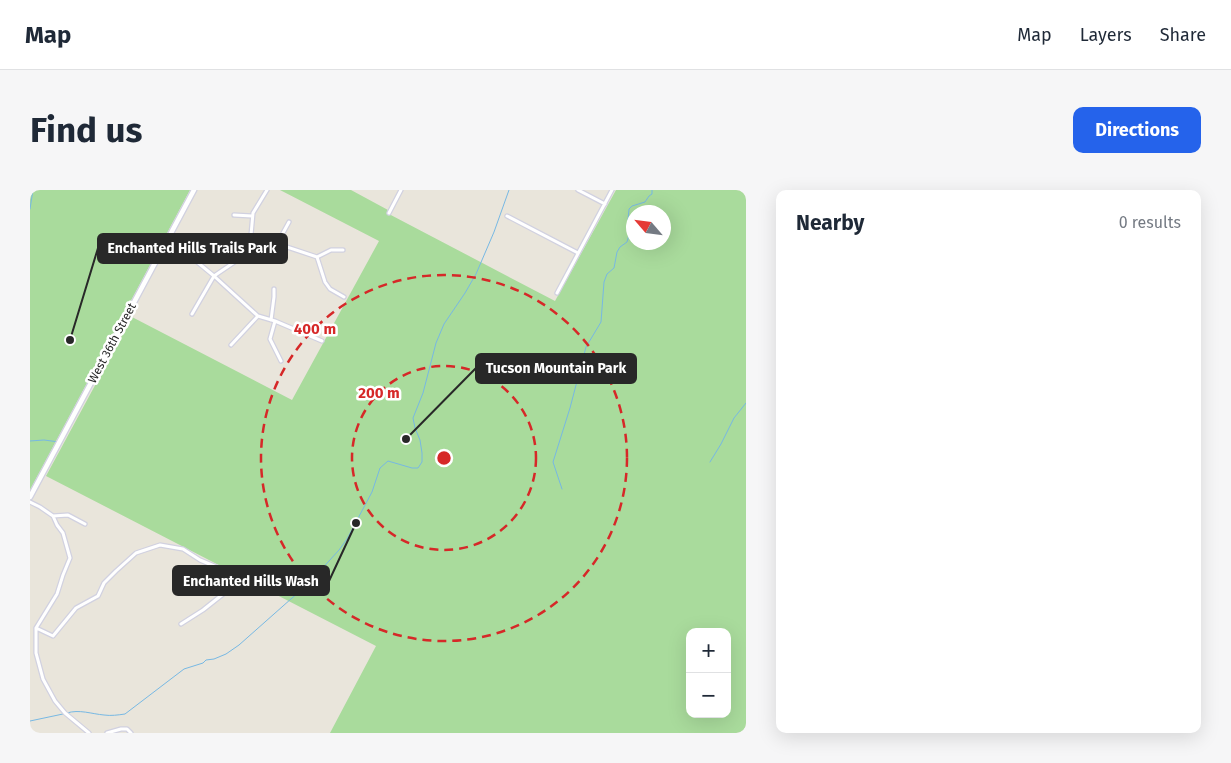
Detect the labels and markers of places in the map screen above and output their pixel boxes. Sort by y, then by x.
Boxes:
callout: Enchanted Hills Trails Park [98,234,287,263]
callout: Tucson Mountain Park [476,354,636,383]
centre of rings [435,449,453,467]
callout: Enchanted Hills Wash [173,566,329,595]

